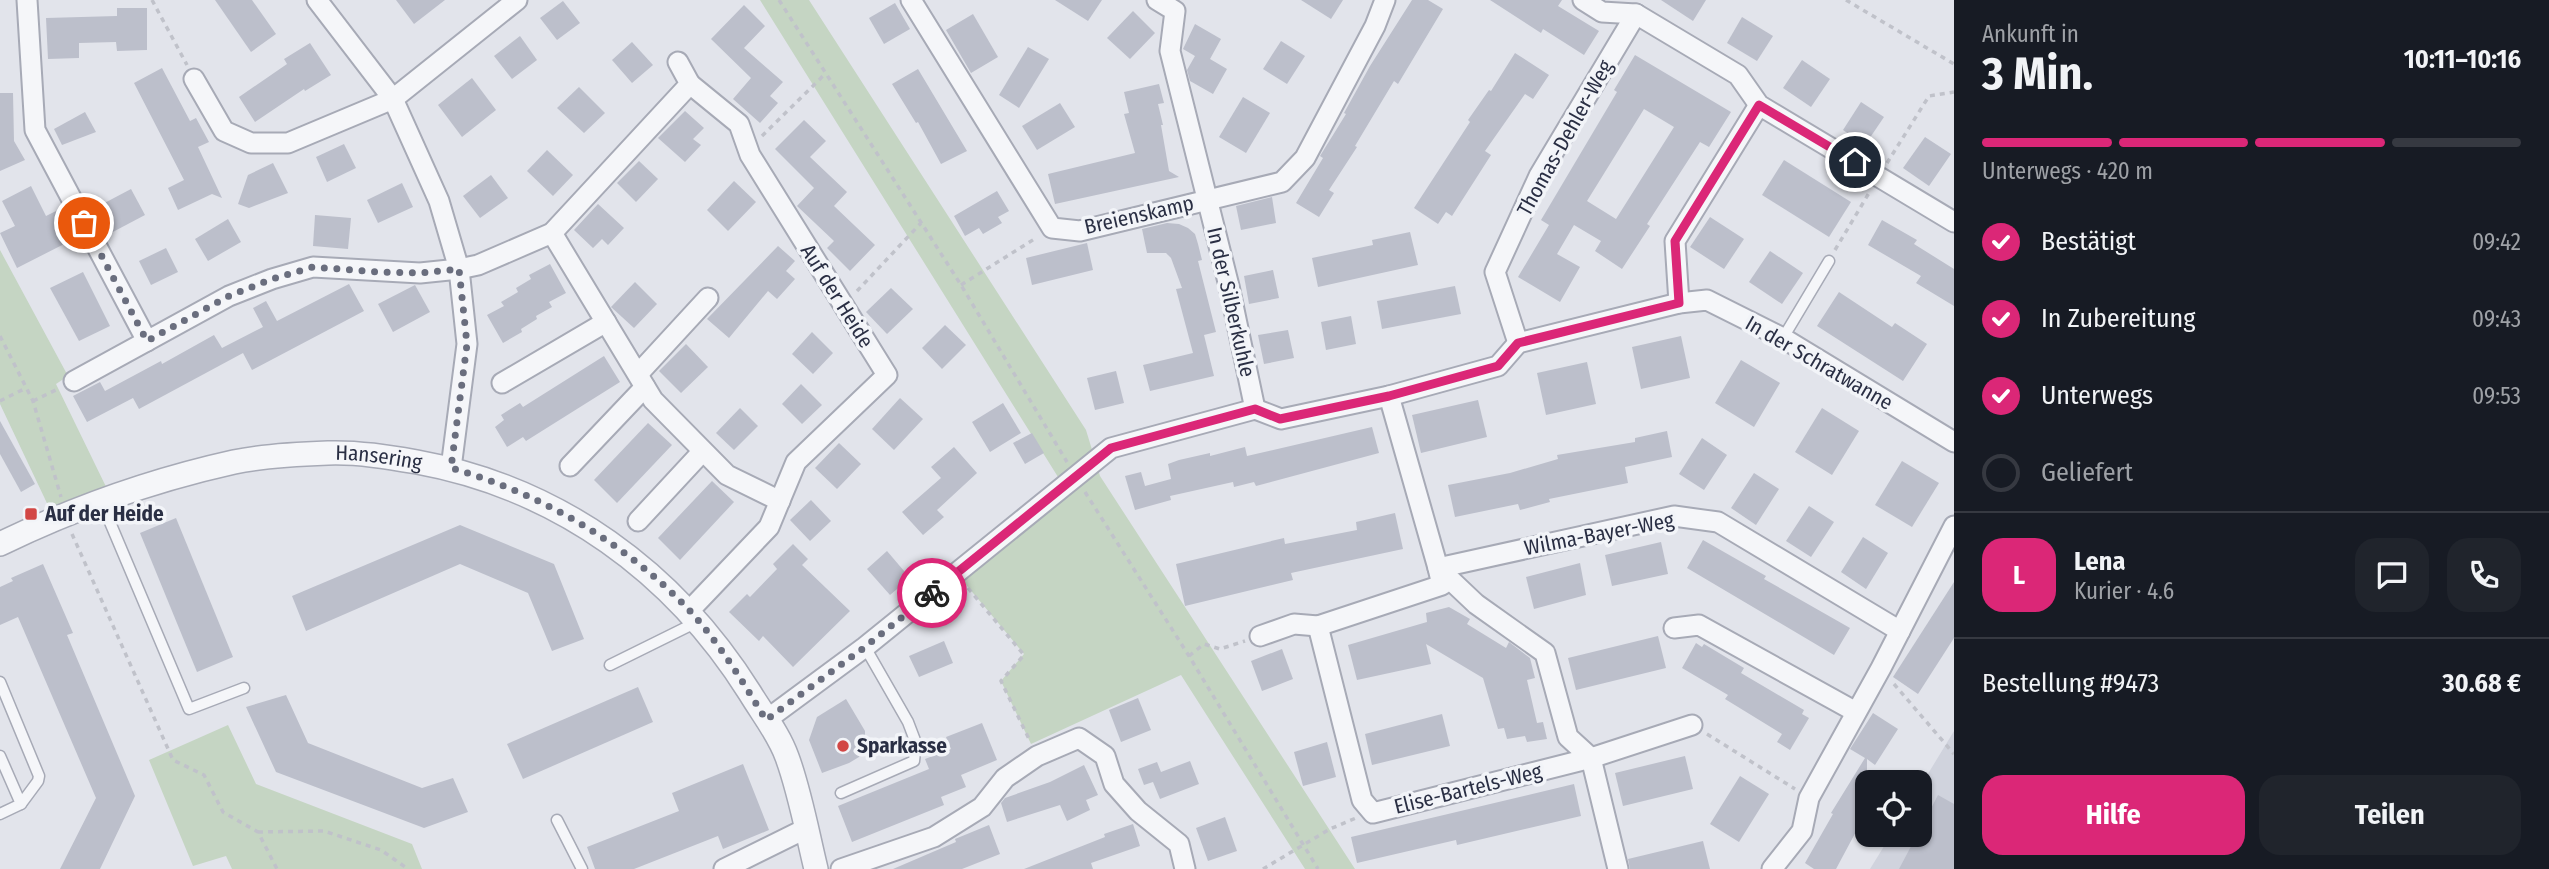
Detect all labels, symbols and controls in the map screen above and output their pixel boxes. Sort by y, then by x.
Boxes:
text: Ankunft in [1982,20,2079,48]
text: 10:11–10:16 [2404,44,2521,75]
text: 3 Min. [1982,46,2093,101]
street label: Thomas-Dehler-Weg [1511,55,1619,221]
pin [1825,132,1885,192]
icon: home [1836,143,1874,181]
text: Unterwegs · 420 m [1982,157,2153,185]
street label: Breienskamp [1082,190,1196,240]
pin [54,193,114,253]
icon: bag [65,204,103,242]
icon: check [1982,223,2020,261]
street label: In der Silberkuhle [1201,225,1261,379]
text: Bestätigt [2041,226,2136,257]
text: 09:42 [2472,228,2521,256]
street label: Auf der Heide [795,239,879,353]
icon: check [1982,300,2020,338]
text: In Zubereitung [2041,303,2195,334]
text: 09:43 [2472,305,2521,333]
street label: In der Schratwanne [1741,310,1897,416]
icon: check [1982,377,2020,415]
text: Unterwegs [2041,380,2153,411]
text: 09:53 [2472,382,2521,410]
street label: Hansering [335,440,424,476]
text: Geliefert [2041,457,2133,488]
place label: Auf der Heide [44,501,164,527]
marker: Auf der Heide [23,506,39,522]
street label: Wilma-Bayer-Weg [1522,507,1676,561]
button: chat [2355,538,2429,612]
button: phone [2447,538,2521,612]
text: Lena [2074,546,2125,577]
courier [897,558,967,628]
text: L [2013,560,2025,591]
icon: bike [913,574,951,612]
text: Kurier · 4.6 [2074,577,2174,605]
text: Bestellung #9473 [1982,668,2159,699]
text: 30.68 € [2442,668,2521,699]
place label: Sparkasse [857,733,947,759]
marker: Sparkasse [835,738,851,754]
street label: Elise-Bartels-Weg [1391,758,1545,820]
map controls [1855,770,1932,847]
button: locate [1855,770,1932,847]
button: Hilfe [1982,775,2245,855]
button: Teilen [2259,775,2521,855]

